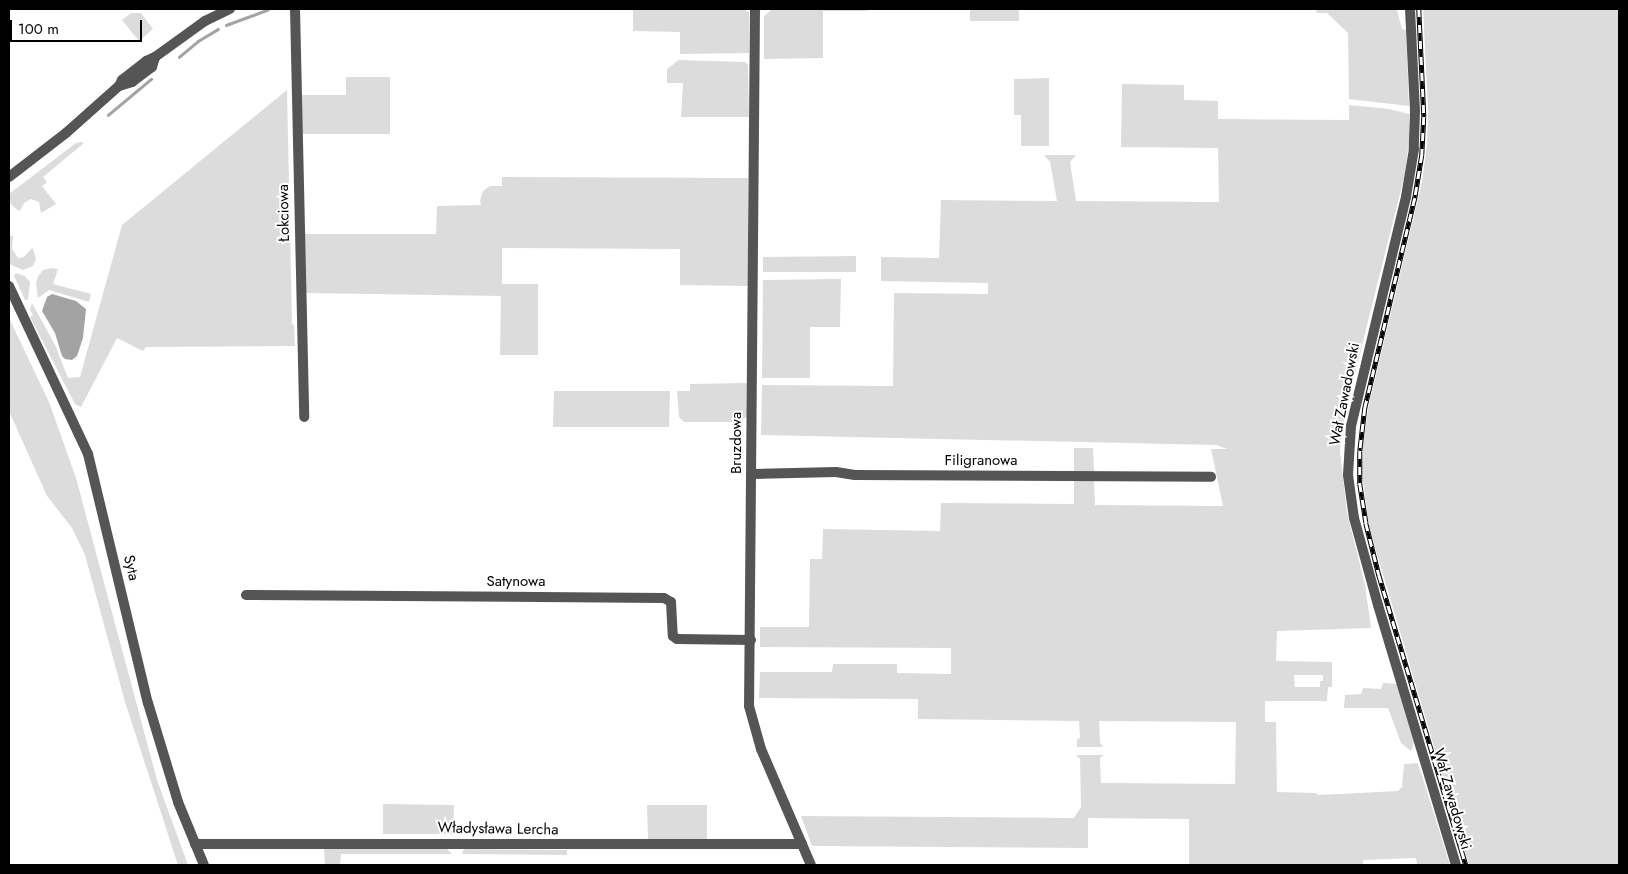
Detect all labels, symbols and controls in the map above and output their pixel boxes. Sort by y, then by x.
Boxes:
scale bar [12,10,145,42]
text: 100 m [18,18,59,40]
street label: Łokciowa [274,184,294,242]
street label: Wał Zawadowski [1326,341,1364,447]
street label: Bruzdowa [728,412,746,474]
street label: Filigranowa [945,452,1017,470]
street label: Syta [119,553,143,583]
street label: Satynowa [487,573,545,591]
street label: Wał Zawadowski [1429,746,1475,852]
street label: Władysława Lercha [437,819,559,839]

